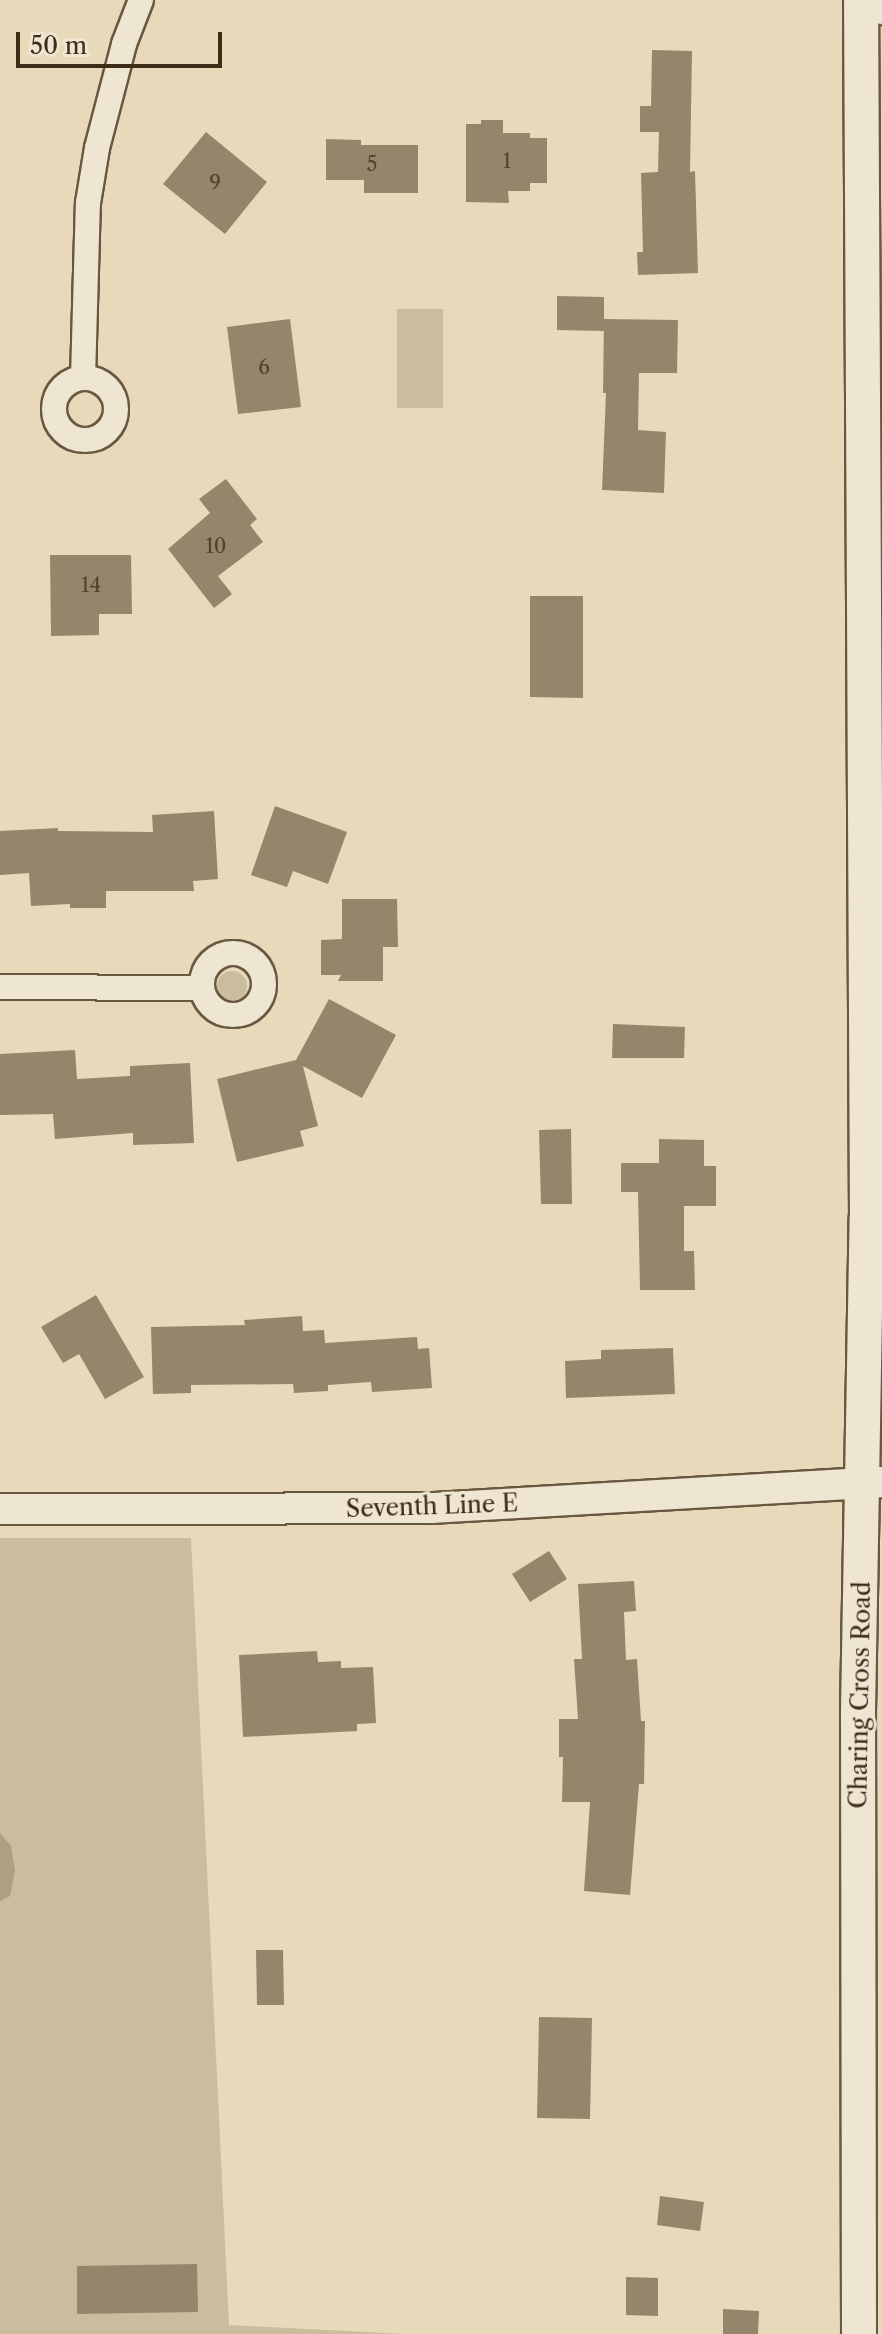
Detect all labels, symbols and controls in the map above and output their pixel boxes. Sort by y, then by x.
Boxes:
scale bar [20,16,226,66]
text: 50 m [30,31,87,60]
house number: 1 [503,149,511,173]
house number: 5 [367,152,377,176]
house number: 9 [209,171,221,195]
house number: 6 [258,355,270,379]
house number: 10 [205,534,227,558]
house number: 14 [81,573,101,597]
street label: Seventh Line E [345,1489,519,1523]
street label: Charing Cross Road [844,1581,876,1809]

